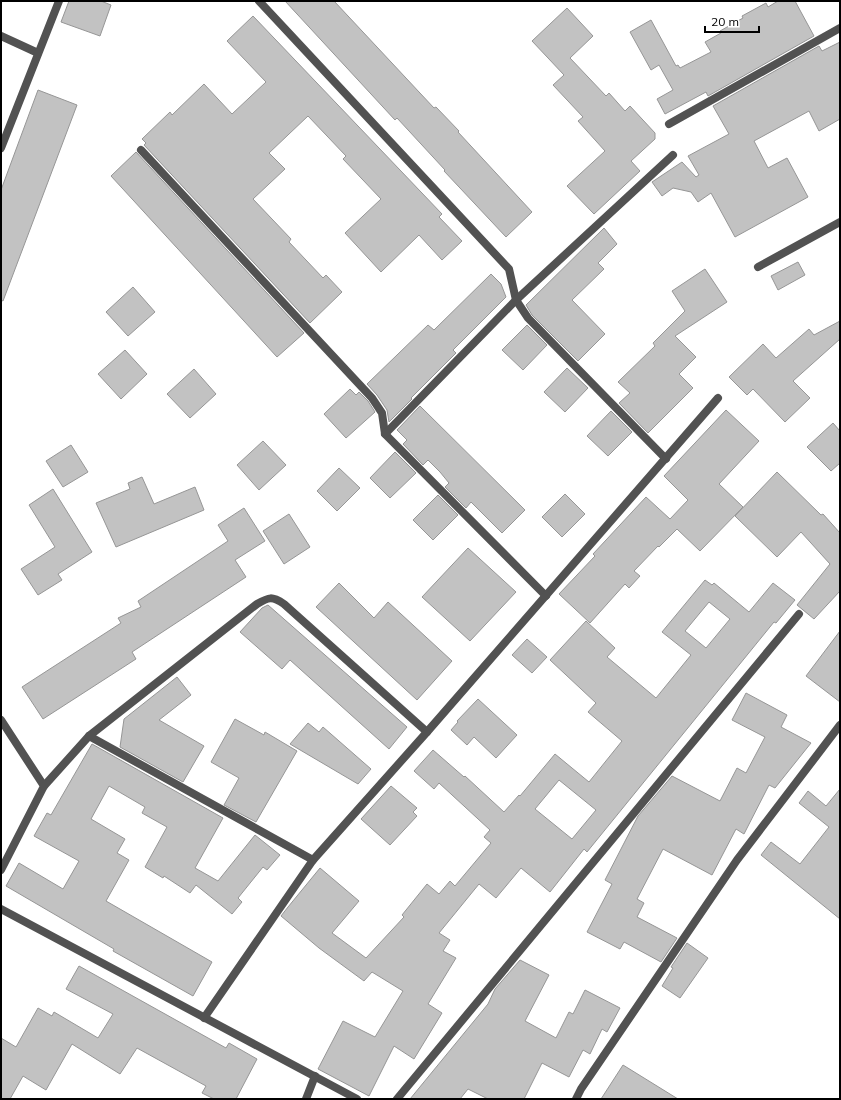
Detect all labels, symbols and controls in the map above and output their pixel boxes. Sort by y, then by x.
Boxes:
scale bar [705,8,759,34]
text: 20 m [711,14,739,29]

